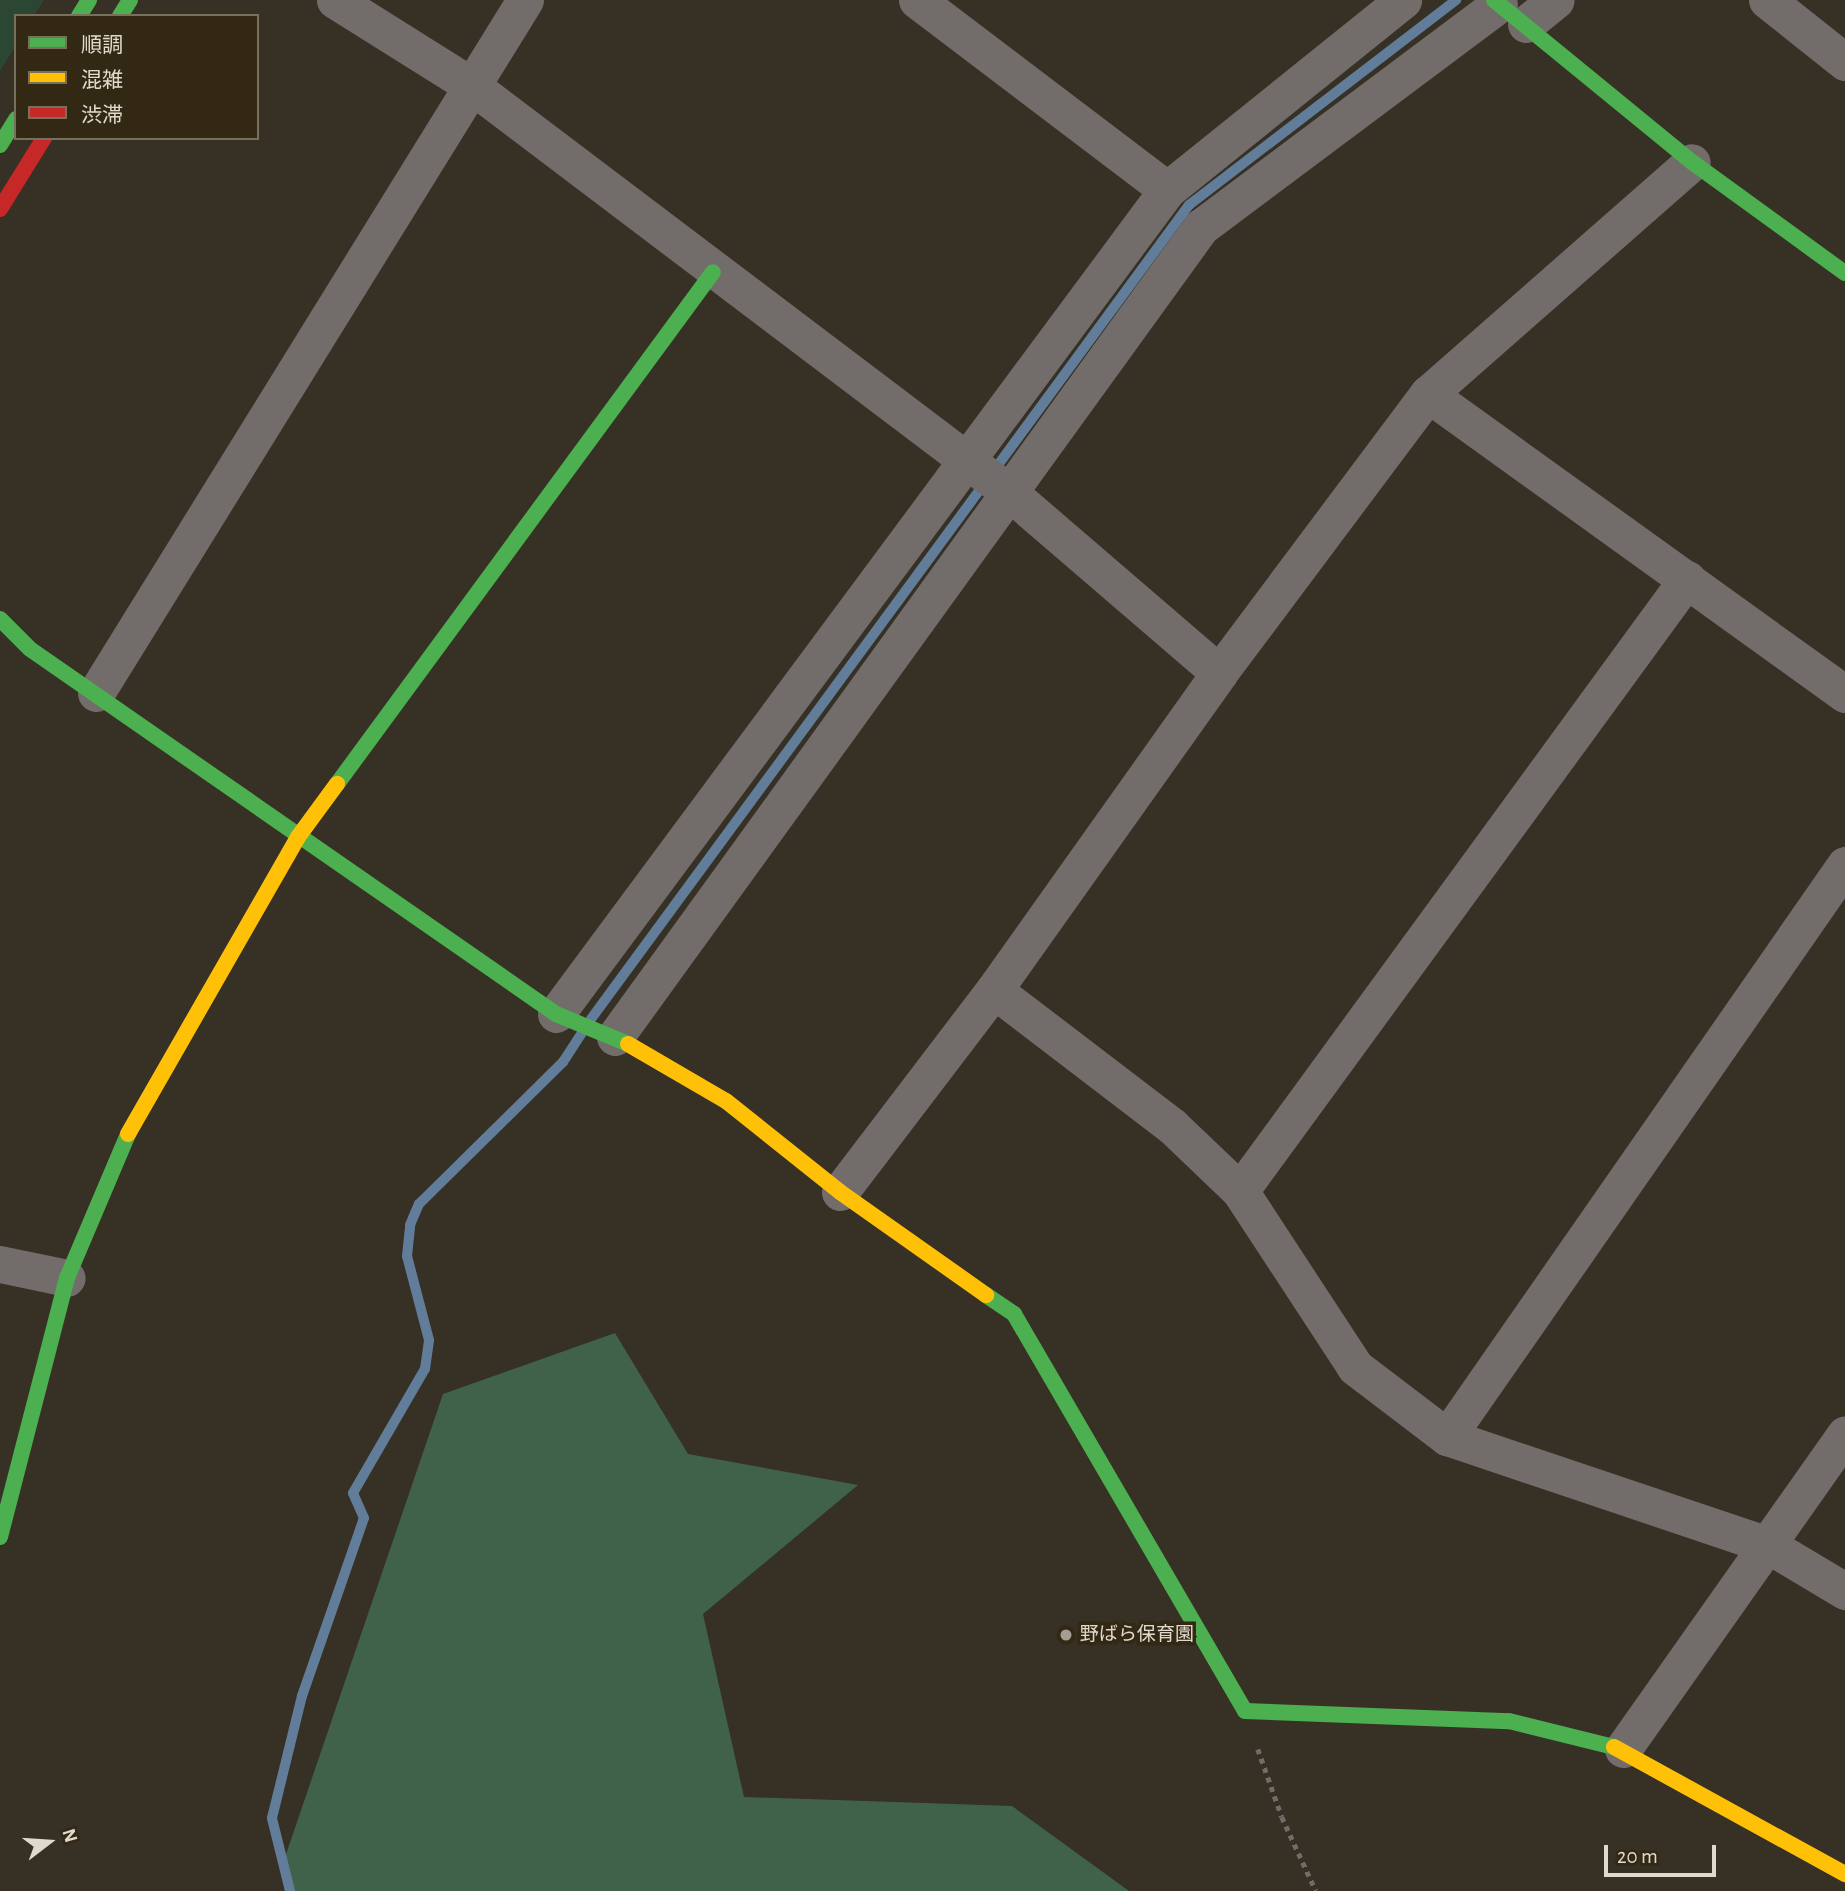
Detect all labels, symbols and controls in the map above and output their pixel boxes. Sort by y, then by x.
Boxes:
legend [14,14,259,140]
text: 順調 [81,35,123,56]
text: 混雑 [81,70,123,91]
text: 渋滞 [81,105,123,126]
place label: 野ばら保育園 [1080,1624,1194,1646]
marker: 野ばら保育園 [1058,1627,1074,1643]
north arrow [14,1807,84,1877]
text: N [59,1827,81,1845]
scale bar [1607,1832,1719,1876]
text: 20 m [1617,1846,1658,1867]

